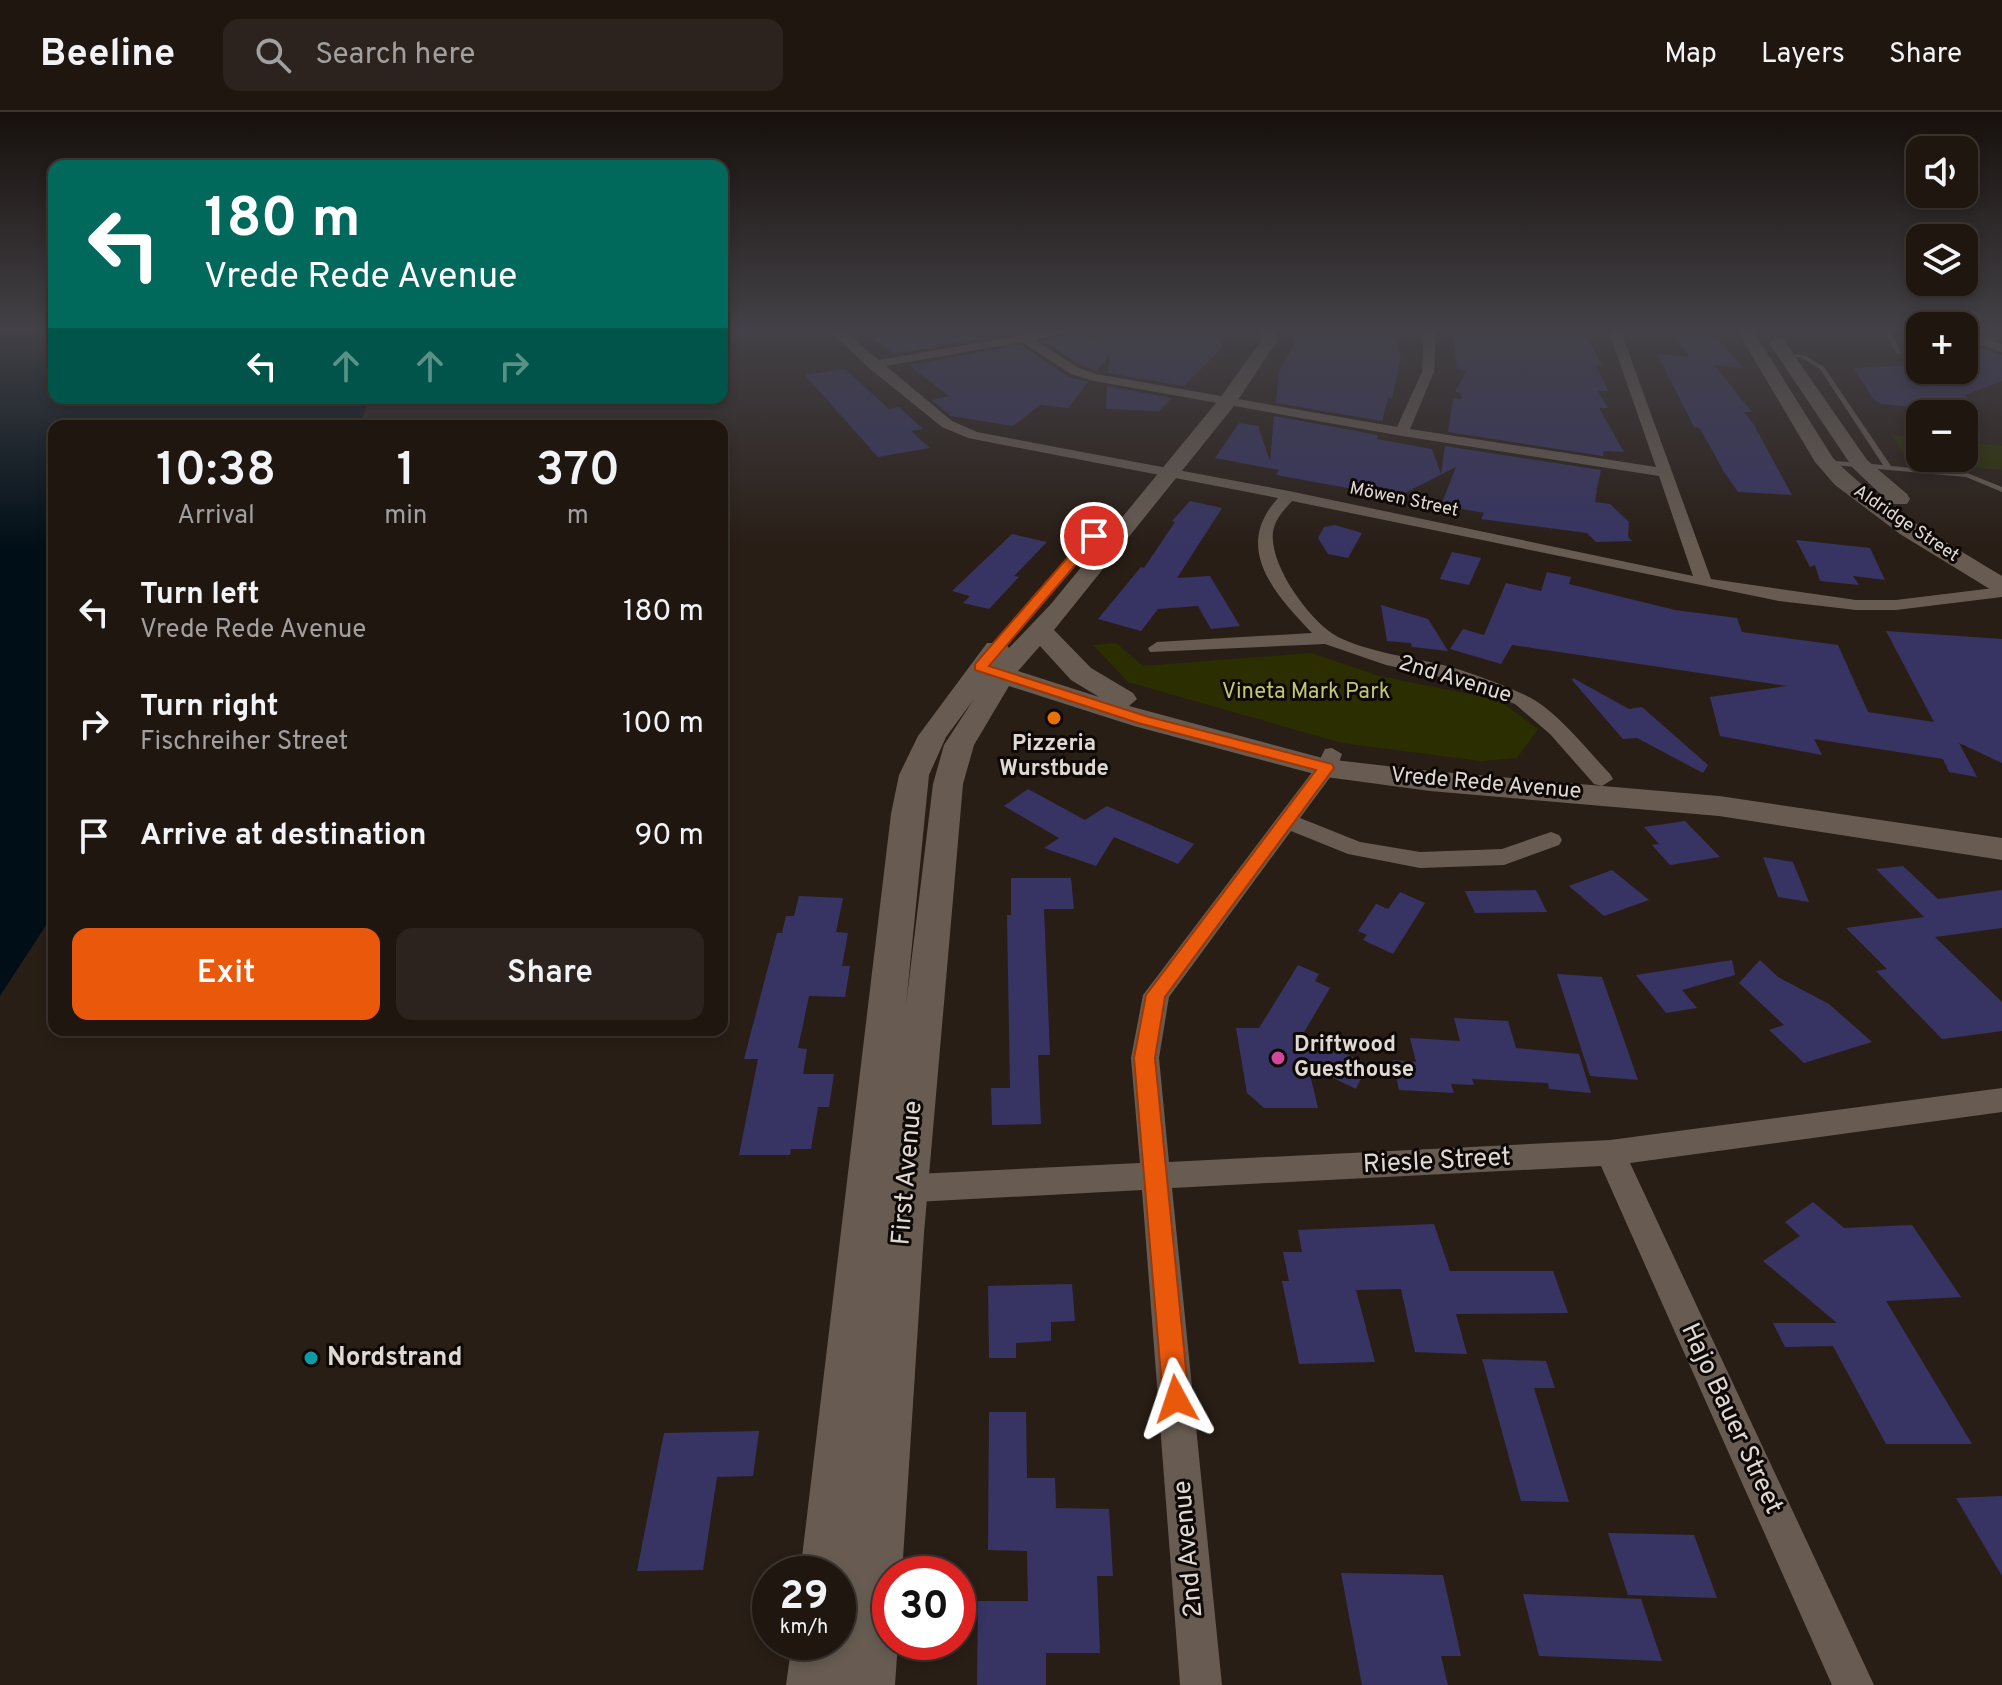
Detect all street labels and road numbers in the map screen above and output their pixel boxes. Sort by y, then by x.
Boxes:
street label: Möwen Street [1347,477,1461,523]
street label: Aldridge Street [1849,480,1963,568]
street label: 2nd Avenue [1395,650,1515,710]
street label: Vrede Rede Avenue [1389,762,1583,806]
street label: First Avenue [885,1099,931,1247]
street label: Riesle Street [1362,1142,1512,1182]
street label: Hajo Bauer Street [1672,1318,1790,1520]
street label: 2nd Avenue [1167,1479,1211,1619]

